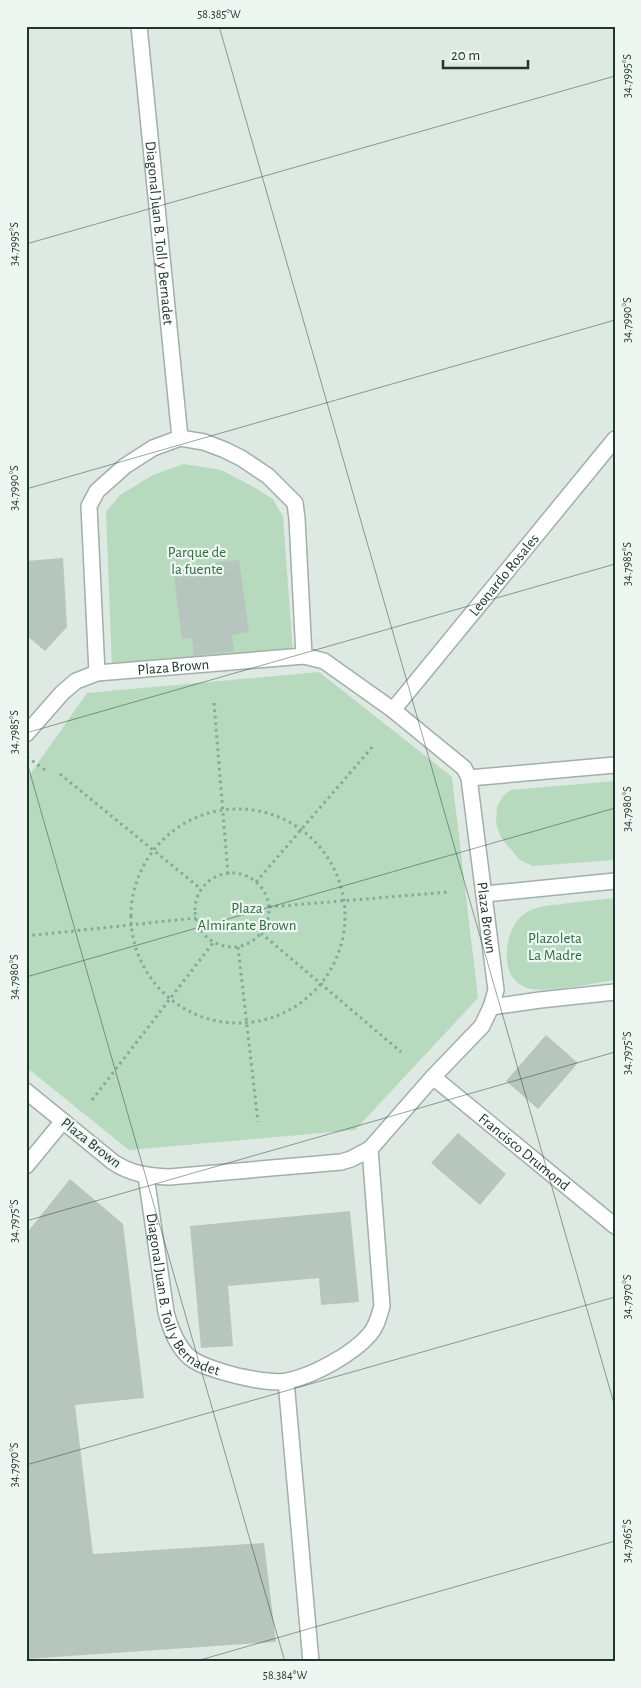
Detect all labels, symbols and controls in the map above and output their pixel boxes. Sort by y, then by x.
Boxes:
text: 58.385°W [197,8,241,20]
scale bar [443,38,528,70]
text: 20 m [451,48,480,63]
text: 34.7995°S [621,54,633,98]
street label: Diagonal Juan B. Toll y Bernadet [143,140,176,326]
text: 34.7995°S [8,222,20,266]
text: 34.7990°S [621,297,633,343]
text: 34.7990°S [8,465,20,511]
street label: Leonardo Rosales [466,531,542,618]
text: 34.7985°S [621,542,633,586]
park label: Parque de la fuente [168,545,226,577]
street label: Plaza Brown [137,656,210,677]
text: 34.7985°S [8,710,20,754]
text: 34.7980°S [621,786,633,832]
street label: Plaza Brown [475,881,499,954]
park label: Plaza Almirante Brown [198,901,296,933]
park label: Plazoleta La Madre [528,931,582,963]
text: 34.7980°S [8,954,20,1000]
text: 34.7975°S [621,1031,633,1075]
street label: Francisco Drumond [476,1110,573,1193]
street label: Plaza Brown [58,1115,124,1171]
text: 34.7975°S [8,1199,20,1243]
street label: Diagonal Juan B. Toll y Bernadet [144,1212,222,1378]
text: 34.7970°S [621,1274,633,1319]
text: 34.7970°S [8,1442,20,1487]
text: 34.7965°S [621,1519,633,1563]
text: 58.384°W [263,1669,307,1681]

